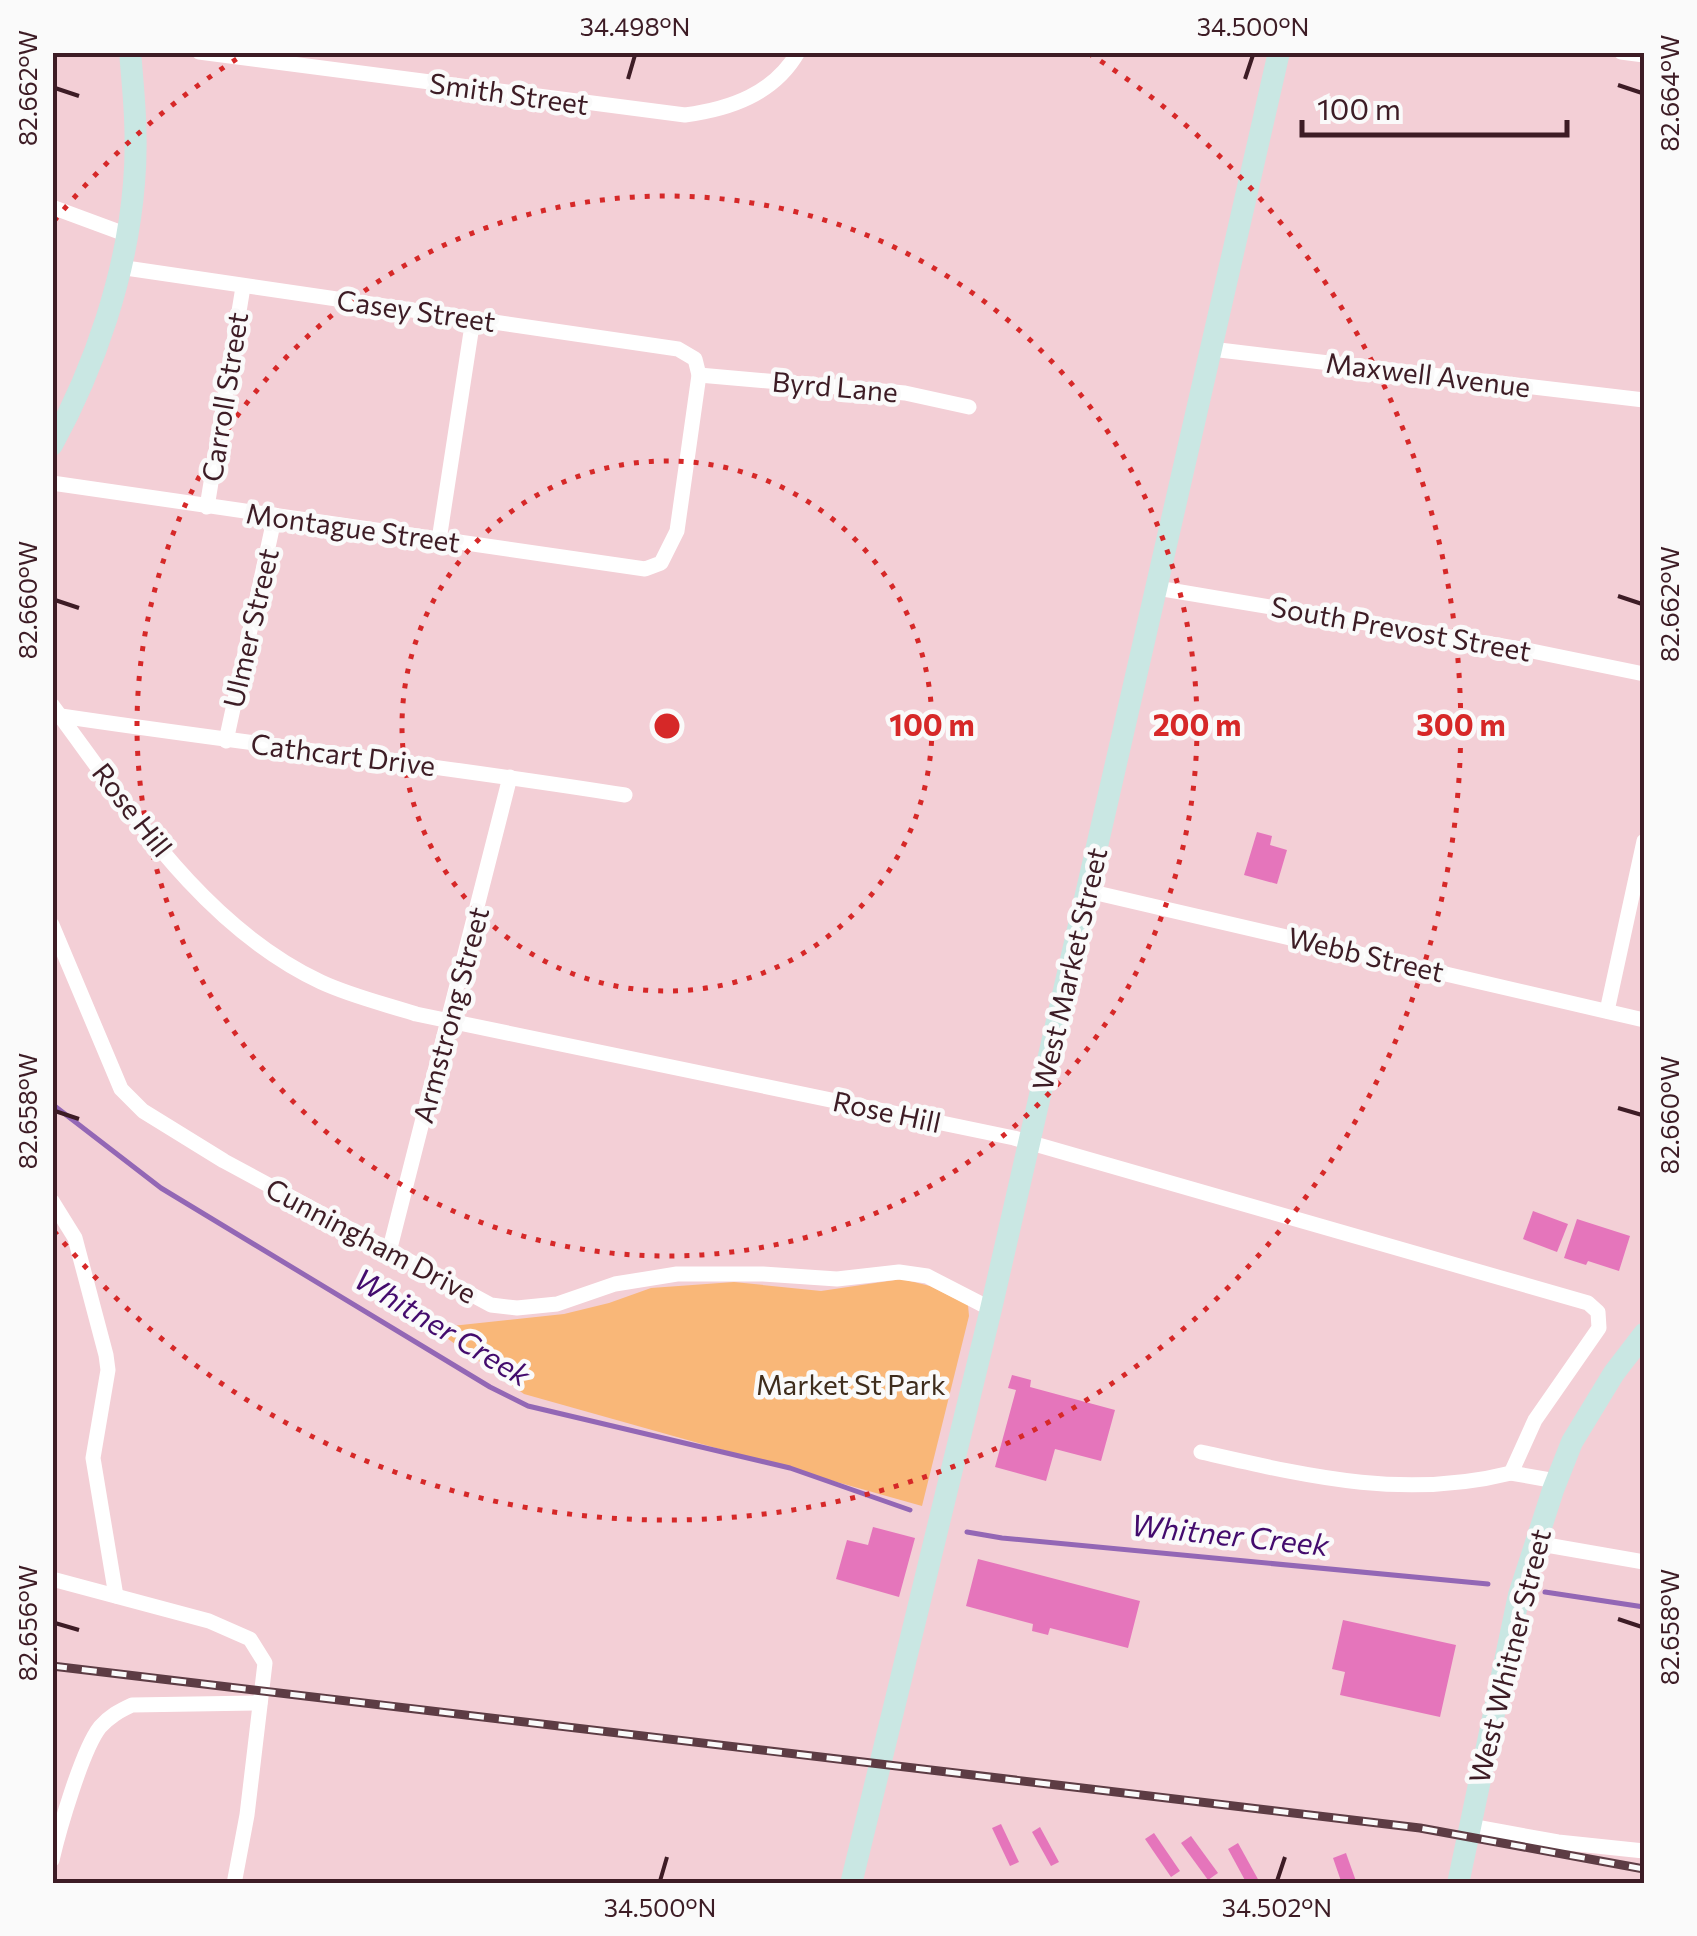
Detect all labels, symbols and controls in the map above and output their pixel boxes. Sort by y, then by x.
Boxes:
text: 34.498°N [580,11,690,41]
text: 34.500°N [1197,11,1309,41]
text: 82.662°W [12,30,42,146]
text: 82.664°W [1654,34,1684,152]
street label: Smith Street [428,65,591,121]
scale bar [1302,75,1567,137]
text: 100 m [1317,89,1401,126]
street label: Casey Street [335,282,498,338]
street label: Carroll Street [194,310,254,484]
street label: Maxwell Avenue [1324,345,1532,403]
street label: Byrd Lane [771,364,899,408]
street label: Montague Street [244,495,462,559]
text: 82.660°W [12,541,42,659]
street label: Ulmer Street [215,545,285,711]
text: 82.662°W [1654,546,1684,662]
street label: South Prevost Street [1269,588,1534,668]
text: 100 m [889,705,975,742]
text: 200 m [1153,705,1241,742]
text: 300 m [1416,705,1506,742]
centre of rings [649,708,685,744]
street label: Cathcart Drive [249,726,437,782]
street label: Rose Hill [86,756,180,863]
street label: West Market Street [1025,844,1114,1094]
street label: Armstrong Street [405,903,495,1126]
street label: Webb Street [1285,920,1448,988]
text: 82.658°W [12,1053,42,1169]
text: 82.660°W [1654,1056,1684,1174]
street label: Rose Hill [830,1083,944,1139]
street label: Cunningham Drive [260,1170,483,1310]
water label: Whitner Creek [349,1259,539,1393]
park label: Market St Park [756,1367,946,1401]
water label: Whitner Creek [1130,1505,1332,1562]
street label: West Whitner Street [1461,1525,1557,1786]
text: 82.656°W [12,1565,42,1681]
text: 82.658°W [1654,1569,1684,1685]
text: 34.500°N [604,1892,716,1922]
text: 34.502°N [1222,1892,1332,1922]

